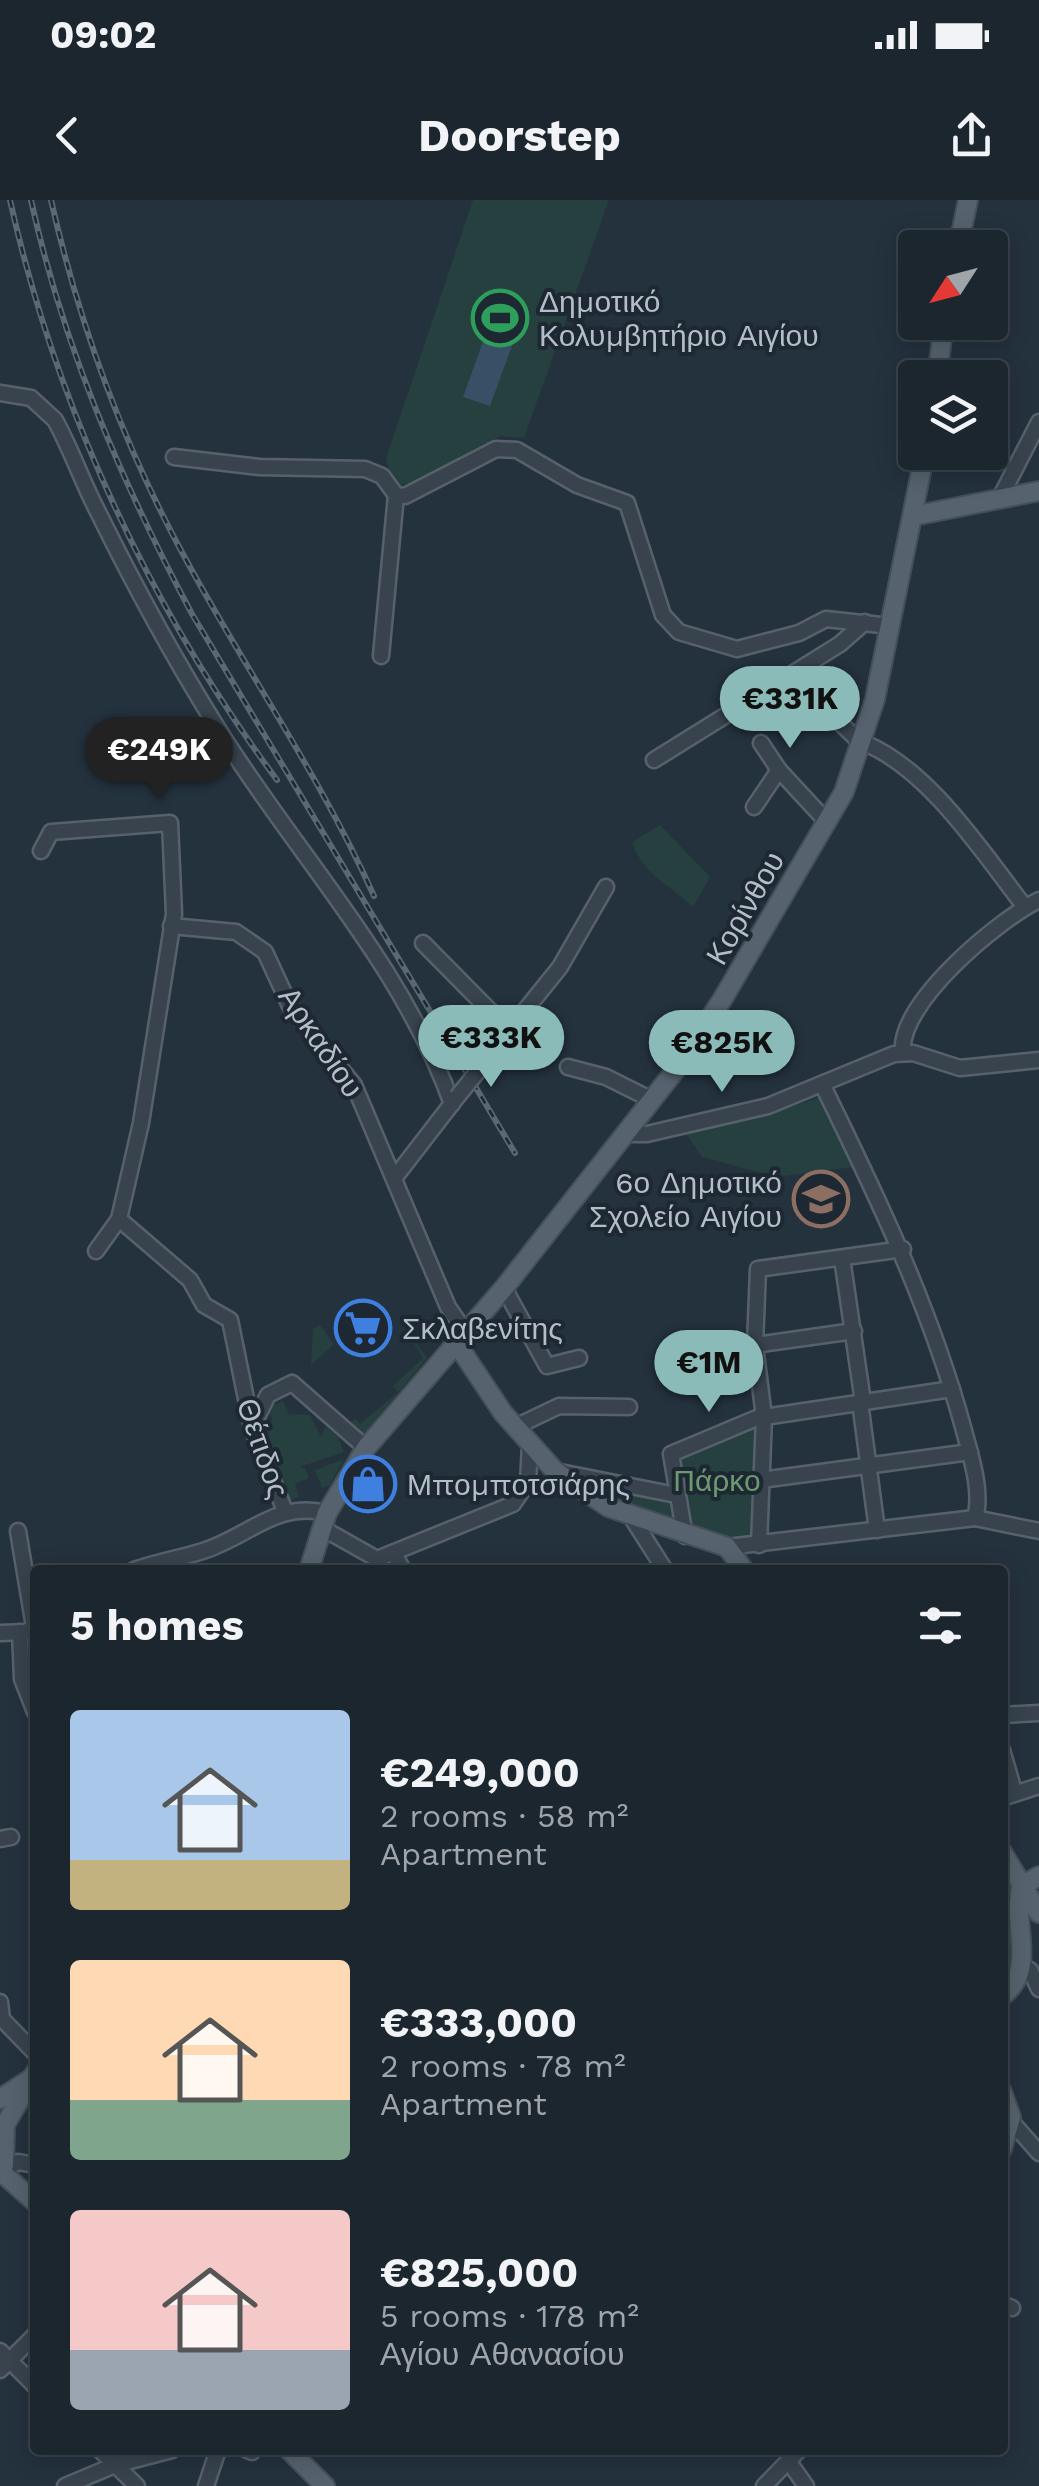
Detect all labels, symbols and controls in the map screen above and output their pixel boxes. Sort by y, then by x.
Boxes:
text: 09:02 [50,13,156,57]
icon: back [40,108,95,163]
icon: share [944,108,999,163]
text: Doorstep [418,109,621,162]
north arrow [898,230,1008,340]
map controls [898,230,1008,470]
place label: Δημοτικό Κολυμβητήριο Αιγίου [539,284,819,353]
sports icon: Δημοτικό Κολυμβητήριο Αιγίου [470,288,530,348]
button: layers [898,360,1008,470]
pin: €331K [720,666,860,751]
text: €331K [742,679,838,717]
pin: €249K [89,717,229,802]
text: €249K [107,730,211,768]
street label: Κορίνθου [699,845,791,971]
street label: Αρκαδίου [271,980,371,1104]
pin: €333K [421,1005,561,1090]
pin: €825K [652,1010,792,1095]
text: €333K [440,1018,542,1056]
text: €825K [671,1023,773,1061]
place label: 6ο Δημοτικό Σχολείο Αιγίου [589,1165,782,1234]
school or university icon: 6ο Δημοτικό Σχολείο Αιγίου [791,1169,851,1229]
supermarket icon: Σκλαβενίτης [333,1298,393,1358]
place label: Σκλαβενίτης [402,1311,563,1346]
pin: €1M [661,1330,757,1415]
text: €1M [676,1343,742,1381]
street label: Θέτιδος [230,1394,296,1502]
shop icon: Μπομποτσιάρης [338,1454,398,1514]
park label: Πάρκο [673,1463,761,1498]
place label: Μπομποτσιάρης [407,1467,630,1502]
icon: filters [913,1598,968,1653]
text: 5 homes [70,1601,244,1650]
text: €249,000 [380,1748,580,1797]
icon: home [150,1750,270,1870]
text: 2 rooms · 58 m² [380,1797,628,1835]
text: Apartment [380,1835,547,1873]
text: €333,000 [380,1998,577,2047]
icon: home [150,2000,270,2120]
text: 2 rooms · 78 m² [380,2047,626,2085]
text: Apartment [380,2085,547,2123]
text: €825,000 [380,2248,578,2297]
icon: home [150,2250,270,2370]
text: 5 rooms · 178 m² [380,2297,639,2335]
text: Αγίου Αθανασίου [380,2335,624,2373]

